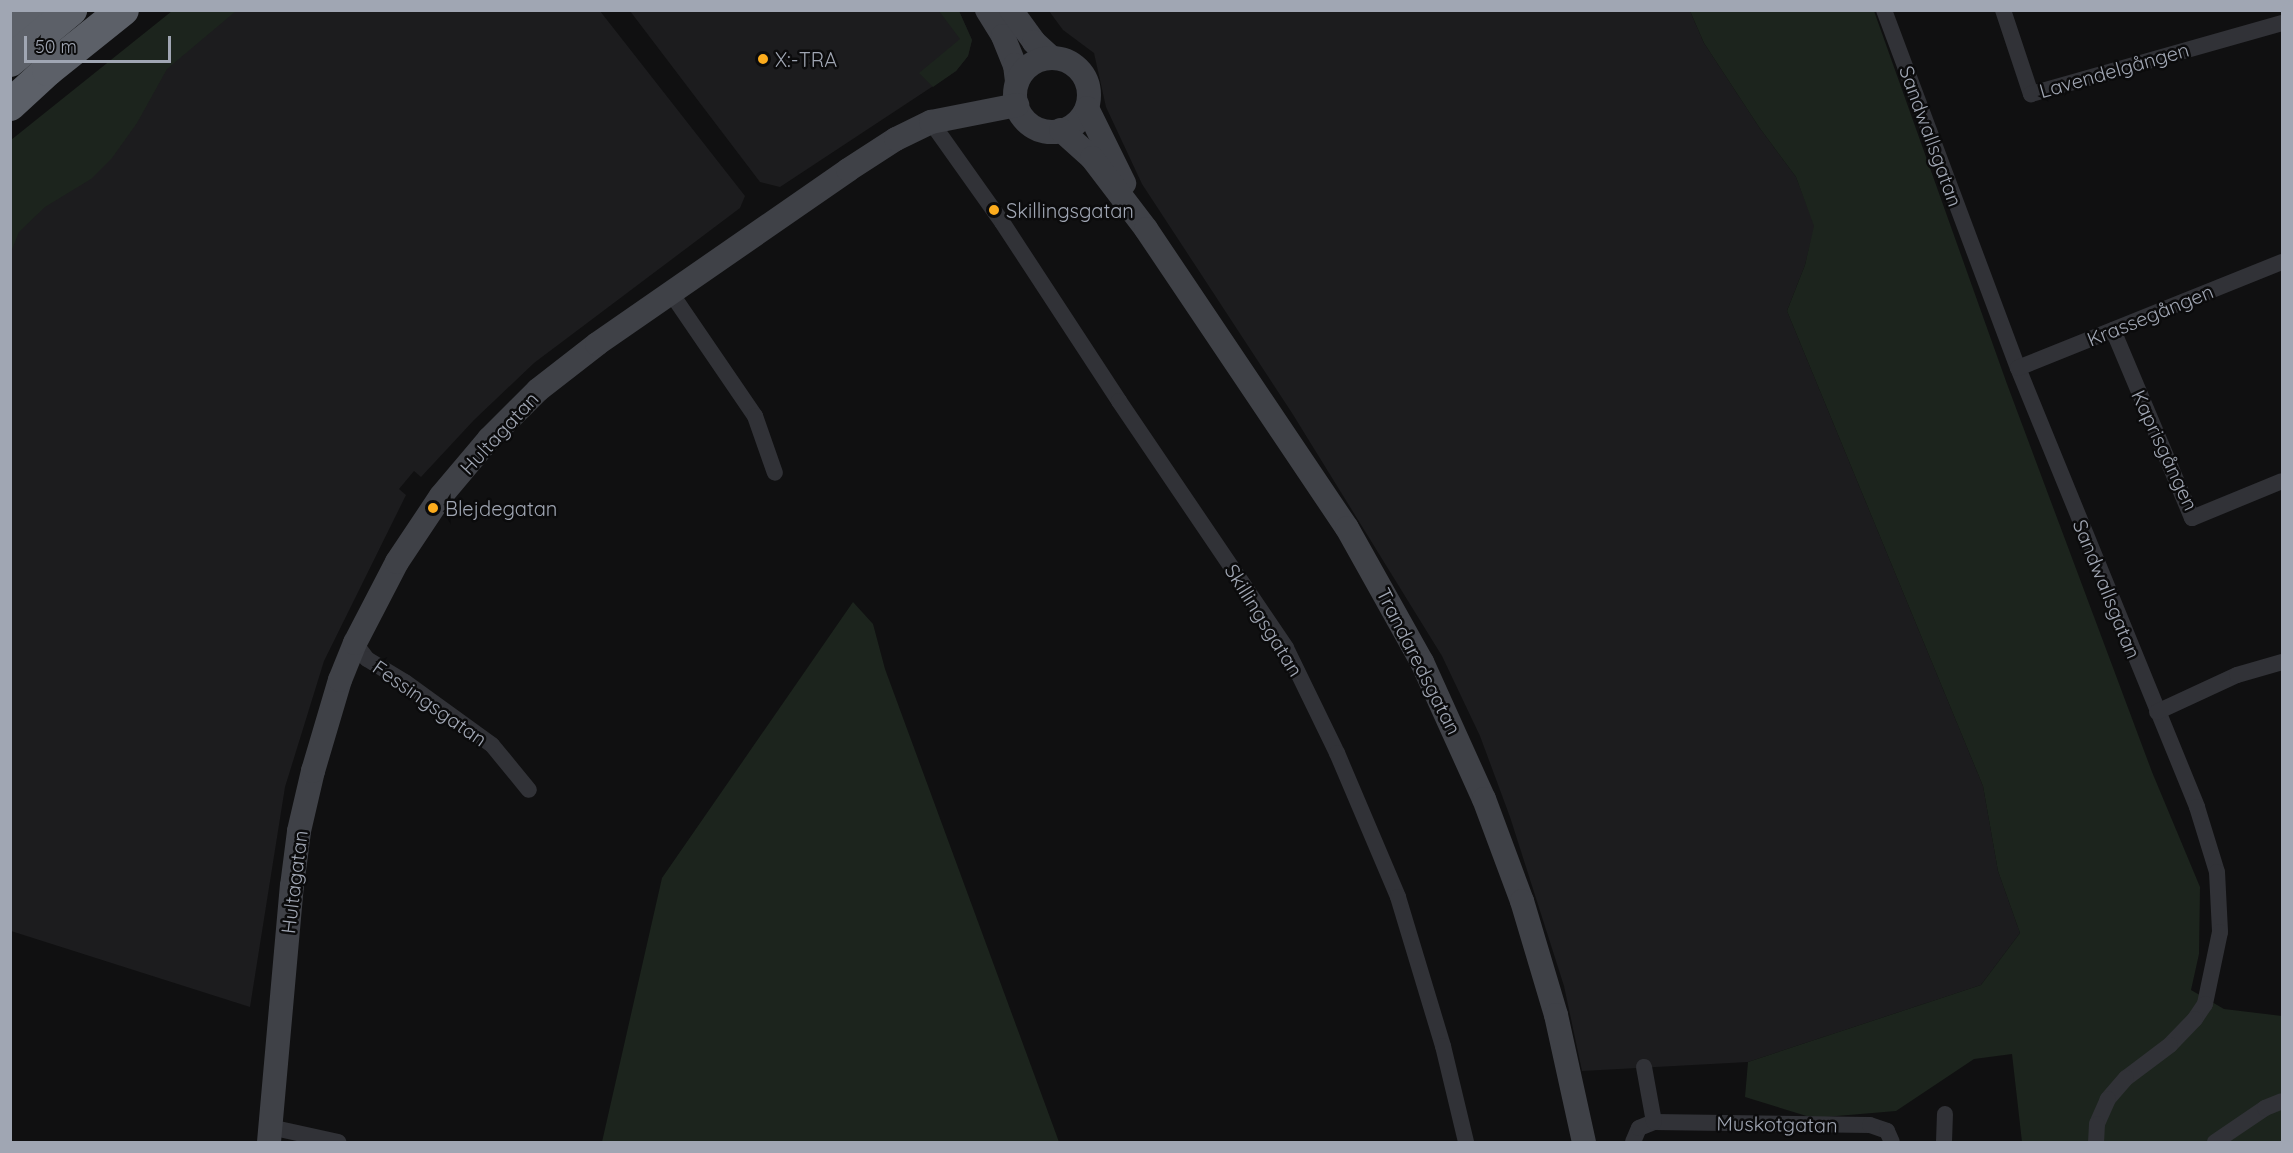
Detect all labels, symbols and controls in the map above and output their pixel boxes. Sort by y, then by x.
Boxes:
scale bar [27,24,174,62]
text: 50 m [35,35,77,58]
street label: Lavendelgången [2036,37,2192,103]
place label: X:-TRA [775,47,837,71]
marker: X:-TRA [756,52,770,66]
street label: Sandwallsgatan [1894,62,1968,210]
place label: Skillingsgatan [1006,198,1134,222]
marker: Skillingsgatan [987,203,1001,217]
street label: Krassegången [2083,279,2217,351]
street label: Kaprisgången [2127,386,2203,514]
street label: Hultagatan [455,387,543,479]
place label: Blejdegatan [445,496,557,520]
marker: Blejdegatan [426,501,440,515]
street label: Sandwallsgatan [2068,516,2146,662]
street label: Skillingsgatan [1220,559,1308,681]
street label: Trandaredsgatan [1372,584,1466,738]
street label: Fessingsgatan [368,655,492,751]
street label: Hultagatan [276,829,312,935]
street label: Muskotgatan [1716,1111,1838,1137]

